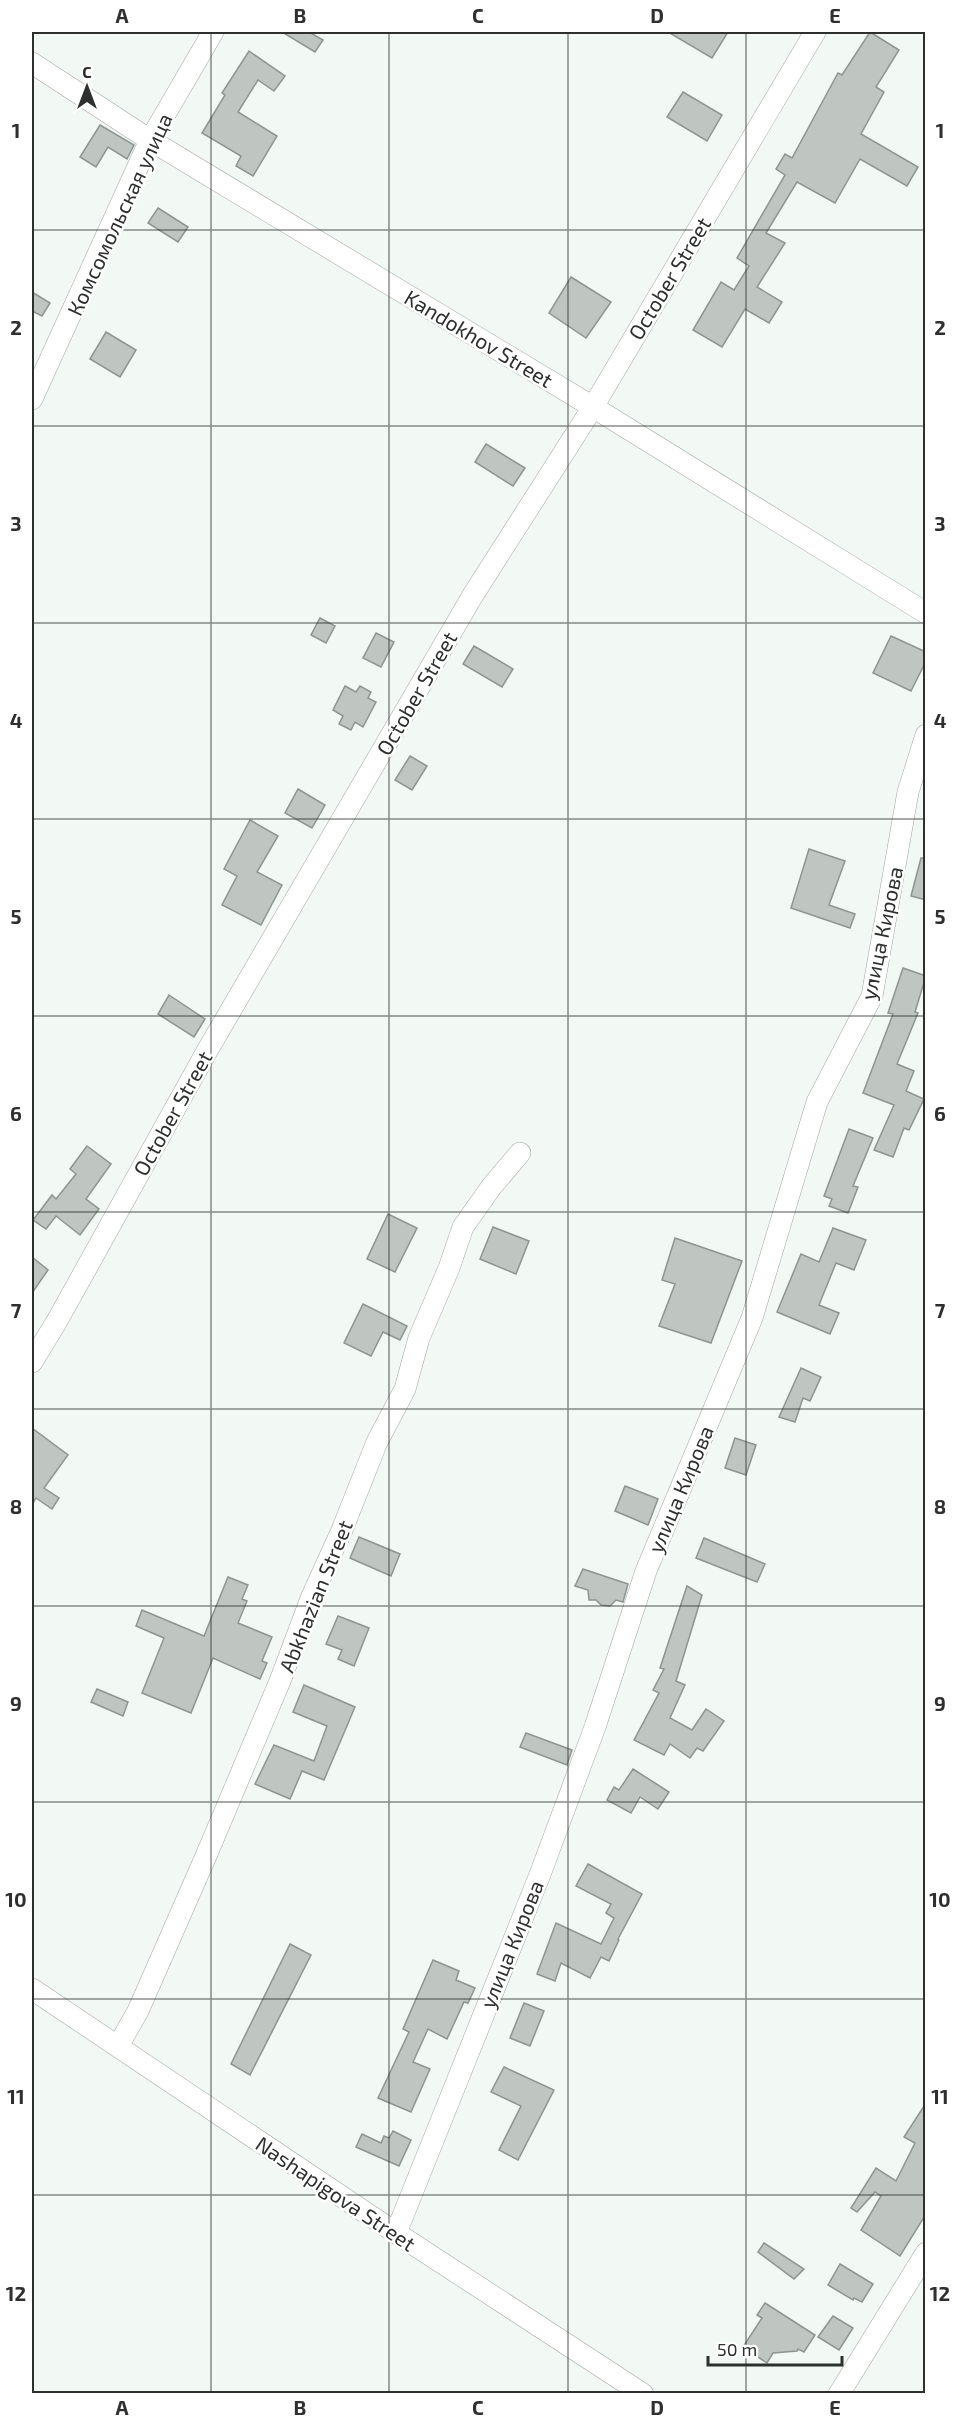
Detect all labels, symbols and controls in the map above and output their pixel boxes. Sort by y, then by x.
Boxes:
text: A [115,3,129,27]
text: B [294,3,306,27]
text: C [472,3,484,27]
text: D [650,3,664,27]
text: E [829,3,841,27]
north arrow [57,57,117,117]
text: С [82,62,92,81]
street label: Комсомольская улица [61,109,178,320]
text: 1 [12,118,20,142]
text: 1 [936,118,944,142]
street label: October Street [623,212,715,344]
street label: Kandokhov Street [400,284,558,392]
text: 2 [10,315,22,339]
text: 2 [934,315,946,339]
text: 3 [10,511,22,535]
text: 3 [934,511,946,535]
street label: October Street [371,627,461,759]
text: 4 [10,708,23,732]
text: 4 [934,708,947,732]
street label: улица Кирова [855,864,908,1002]
text: 5 [10,904,22,928]
text: 5 [934,904,946,928]
street label: October Street [127,1046,217,1180]
text: 6 [10,1101,22,1125]
text: 6 [934,1101,946,1125]
text: 7 [11,1298,22,1322]
text: 7 [935,1298,946,1322]
street label: улица Кирова [642,1422,719,1557]
text: 8 [10,1494,22,1518]
text: 8 [934,1494,946,1518]
street label: Abkhazian Street [273,1516,357,1676]
text: 9 [10,1691,22,1715]
text: 9 [934,1691,946,1715]
street label: улица Кирова [474,1876,549,2012]
text: 10 [5,1887,27,1911]
text: 10 [929,1887,951,1911]
text: 11 [7,2084,25,2108]
text: 11 [931,2084,949,2108]
street label: Nashapigova Street [251,2130,421,2256]
text: 12 [6,2281,26,2305]
text: 12 [930,2281,950,2305]
scale bar [708,2329,842,2367]
text: 50 m [717,2338,757,2360]
text: A [115,2395,129,2419]
text: B [294,2395,306,2419]
text: C [472,2395,484,2419]
text: D [650,2395,664,2419]
text: E [829,2395,841,2419]

